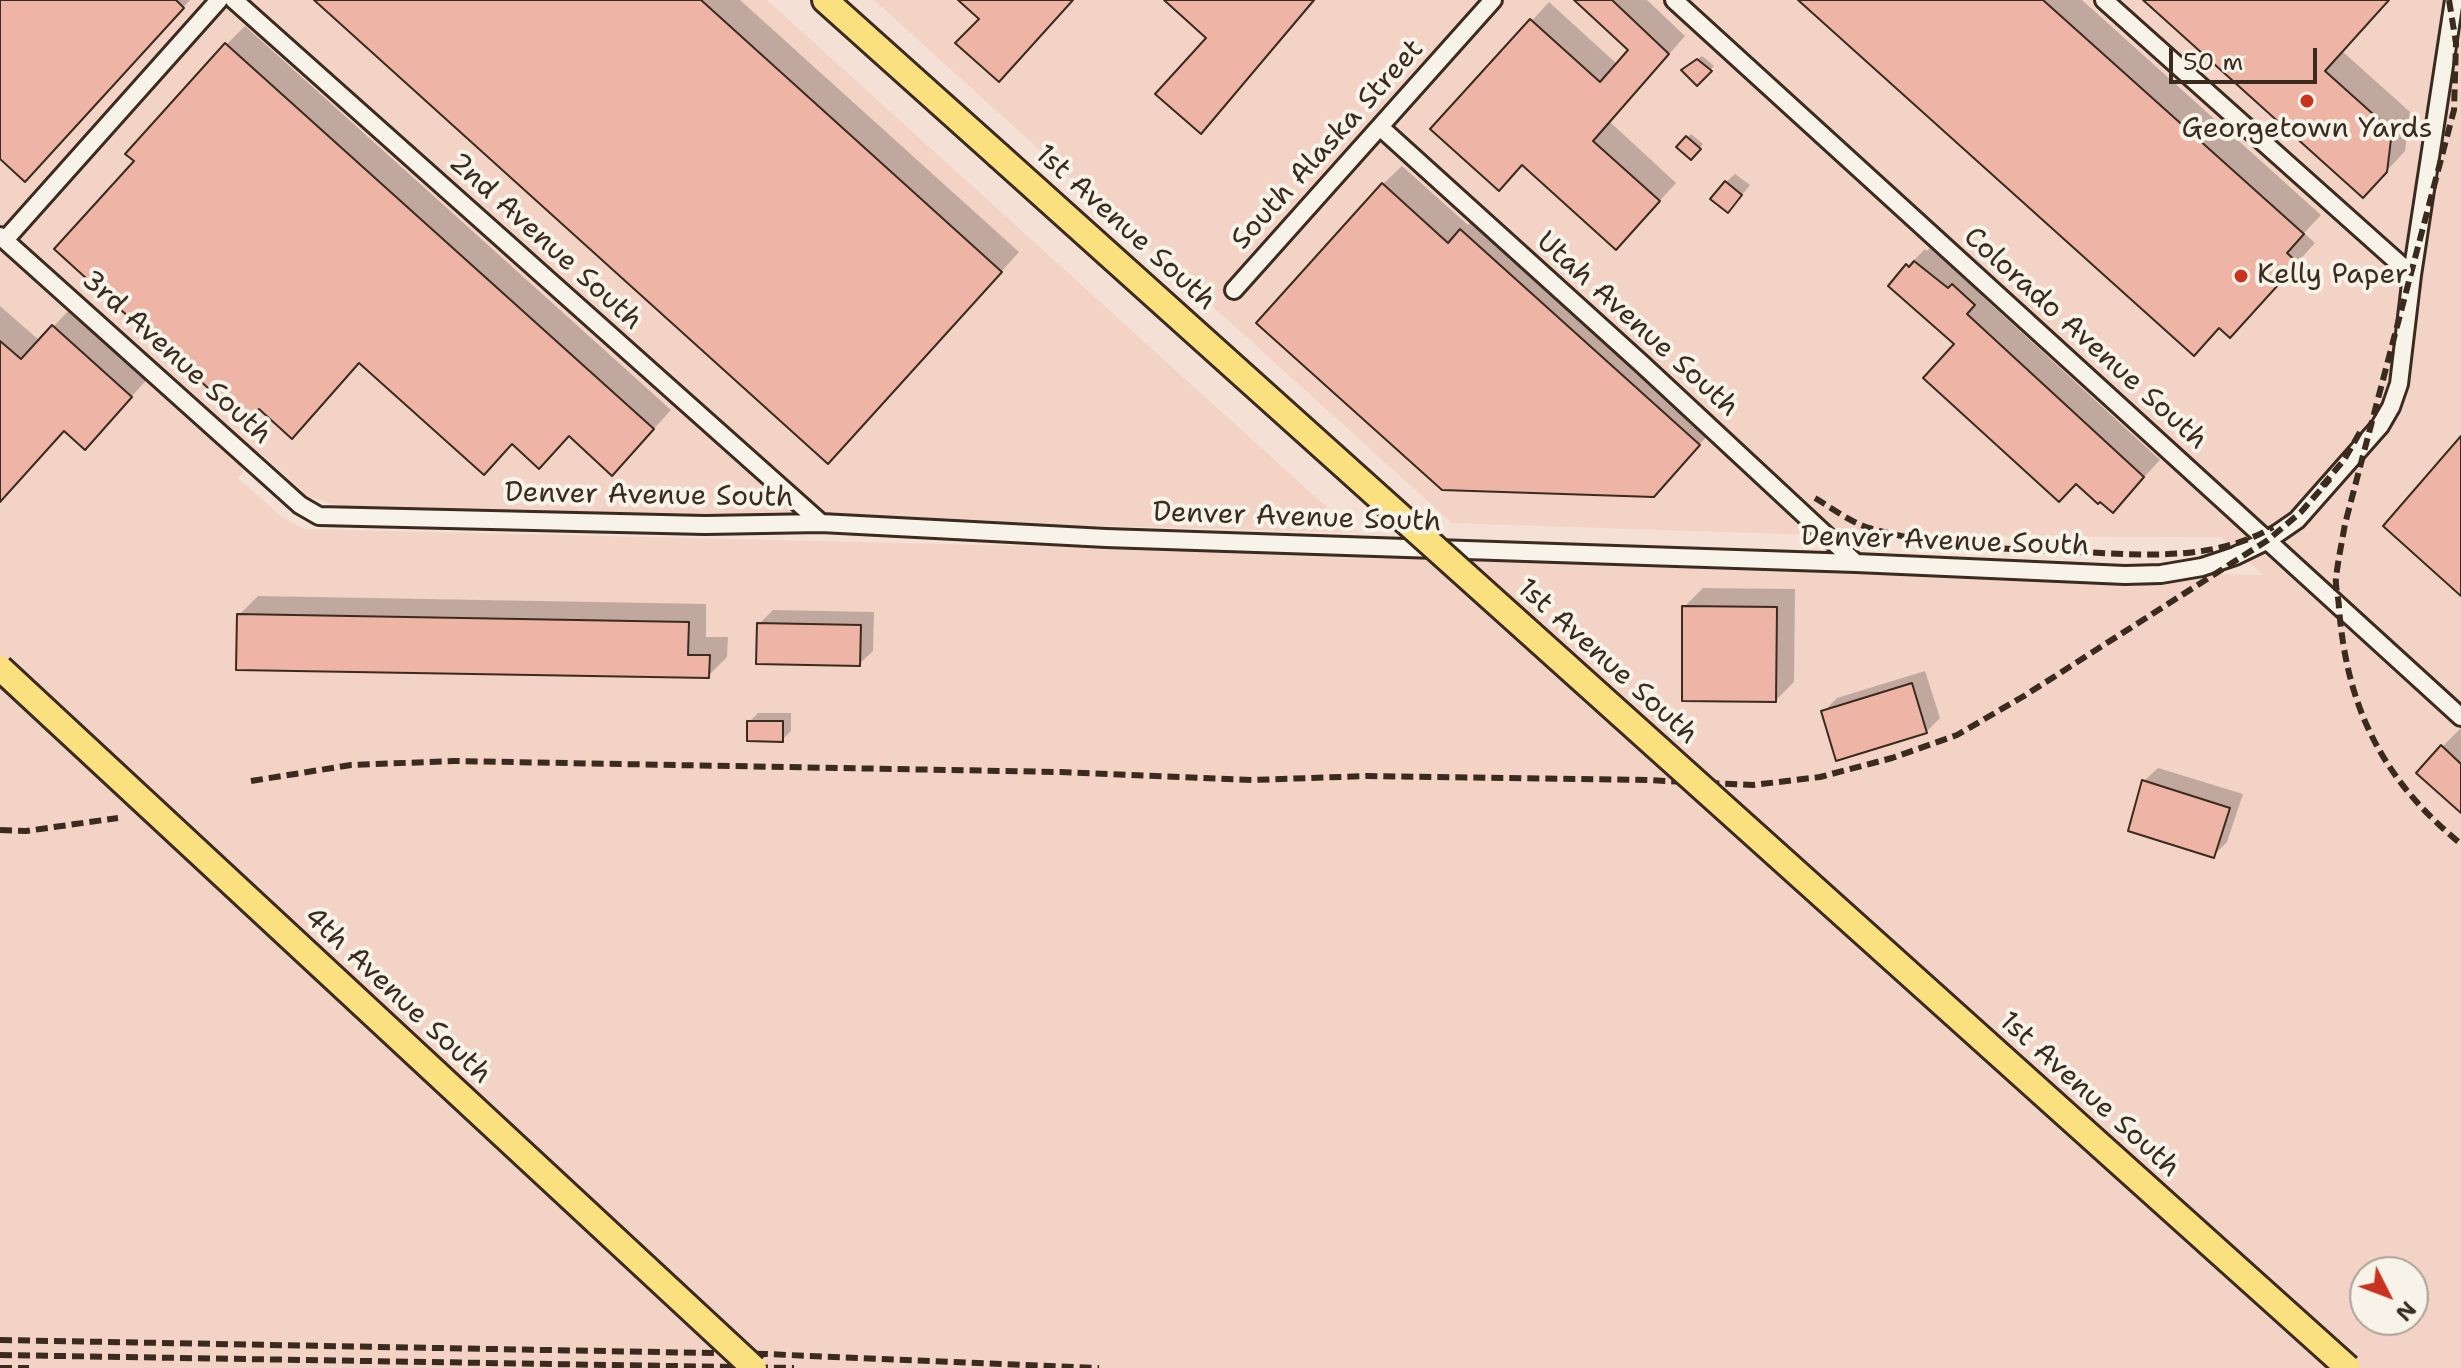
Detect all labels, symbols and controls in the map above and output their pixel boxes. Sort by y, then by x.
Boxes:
scale bar [2173,32,2321,82]
street label: South Alaska Street [1225,33,1431,257]
text: 50 m [2183,46,2243,78]
marker: Georgetown Yards [2298,92,2316,110]
place label: Georgetown Yards [2181,113,2433,147]
street label: 1st Avenue South [1028,138,1222,318]
street label: 2nd Avenue South [441,146,649,338]
street label: Colorado Avenue South [1956,221,2214,457]
street label: Utah Avenue South [1529,225,1745,425]
place label: Kelly Paper [2257,259,2408,293]
street label: 3rd Avenue South [74,264,278,452]
marker: Kelly Paper [2232,267,2250,285]
street label: Denver Avenue South [504,477,794,515]
street label: Denver Avenue South [1152,496,1442,540]
street label: Denver Avenue South [1800,520,2090,564]
street label: 1st Avenue South [1510,572,1704,752]
street label: 4th Avenue South [296,900,498,1092]
street label: 1st Avenue South [1992,1005,2186,1185]
north arrow [2349,1256,2429,1336]
text: N [2389,1295,2422,1327]

